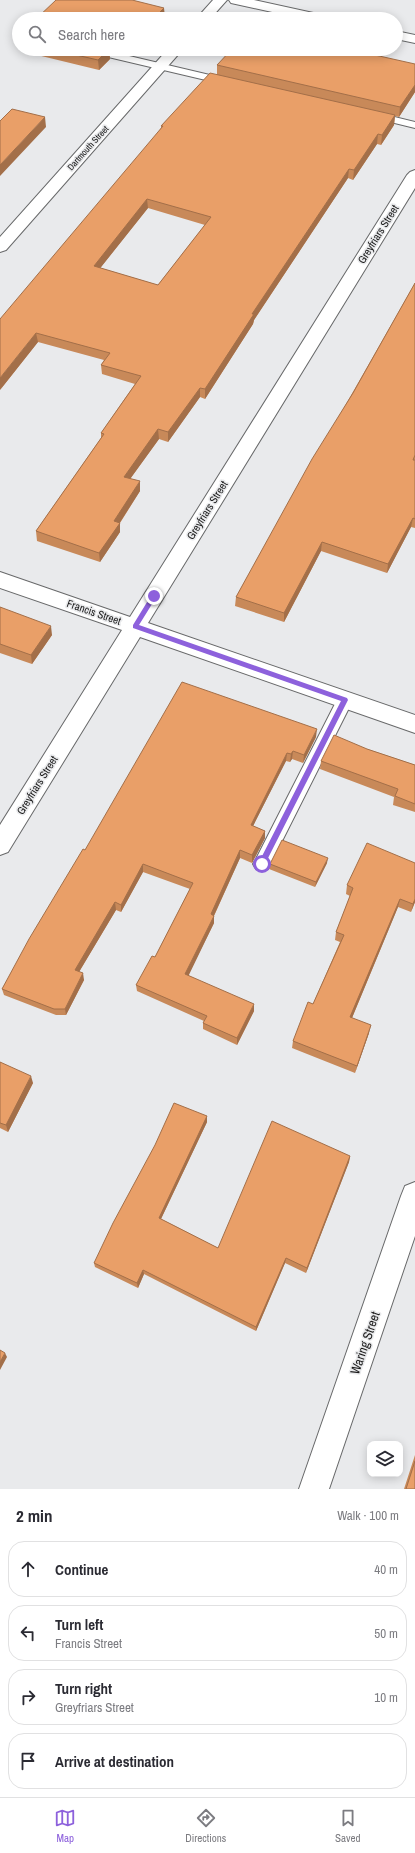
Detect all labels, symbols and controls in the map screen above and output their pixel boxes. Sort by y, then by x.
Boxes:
search box [12,12,403,56]
icon: search [26,23,48,45]
text: Search here [58,24,125,45]
street label: Dartmouth Street [65,123,111,173]
street label: Greyfriars Street [354,202,402,266]
street label: Greyfriars Street [183,478,231,542]
route end [145,587,163,605]
street label: Francis Street [65,596,124,628]
street label: Greyfriars Street [13,753,61,817]
route start [253,855,271,873]
street label: Waring Street [346,1309,384,1377]
map controls [367,1441,403,1477]
button: layers [367,1441,403,1477]
text: 2 min [16,1504,52,1527]
text: Walk · 100 m [337,1507,399,1524]
icon: ahead [17,1558,39,1580]
text: Continue [55,1559,108,1580]
text: 40 m [374,1561,398,1578]
text: Turn left [55,1614,103,1635]
icon: left [17,1622,39,1644]
text: 50 m [374,1625,398,1642]
text: Francis Street [55,1635,122,1652]
text: Turn right [55,1678,112,1699]
icon: right [17,1686,39,1708]
text: 10 m [374,1689,398,1706]
text: Greyfriars Street [55,1699,134,1716]
icon: arrive [17,1750,39,1772]
text: Arrive at destination [55,1751,174,1772]
tab: Map [54,1807,76,1845]
tab: Directions [185,1807,226,1845]
tab: Saved [335,1807,361,1845]

